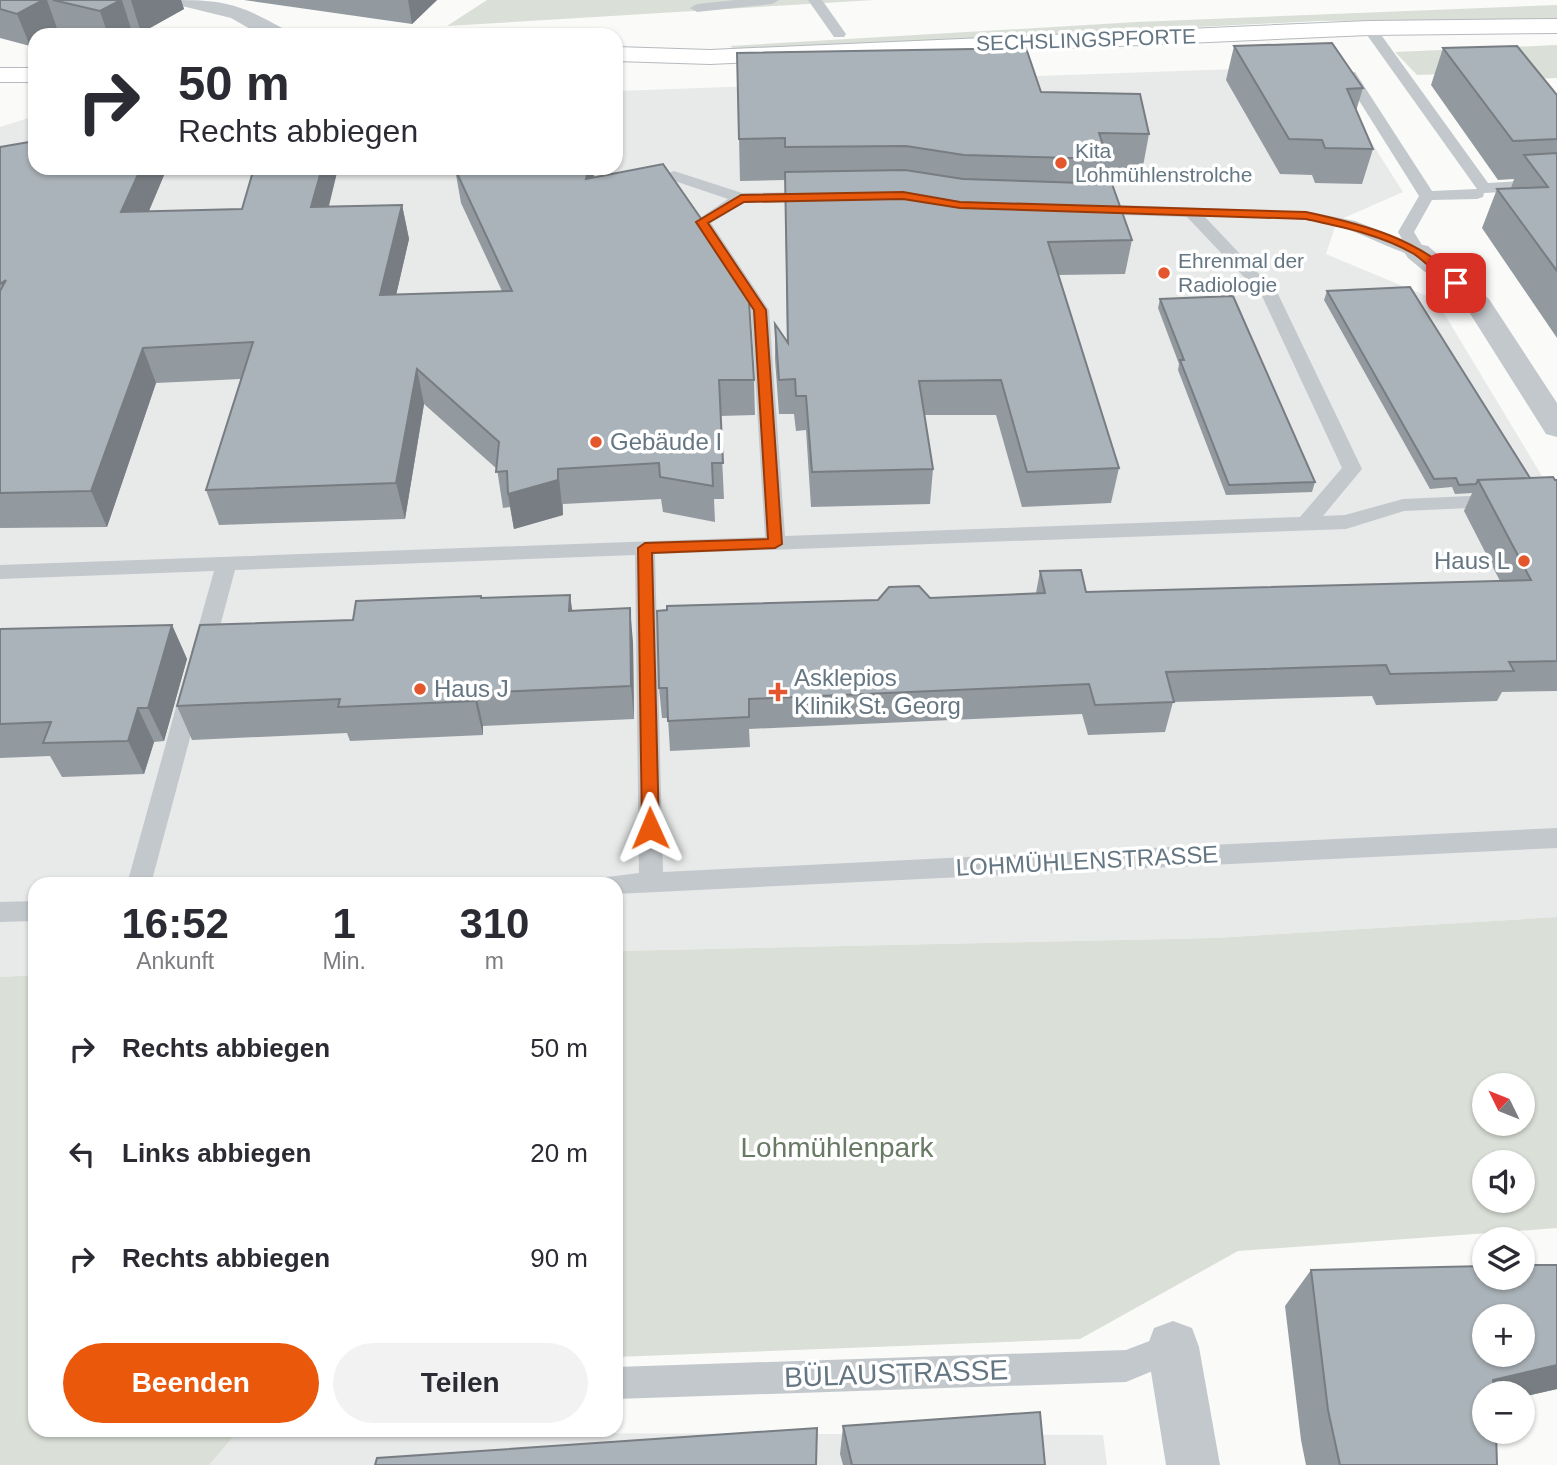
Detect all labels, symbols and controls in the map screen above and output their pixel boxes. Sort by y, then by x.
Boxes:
street label: SECHSLINGSPFORTE [976,24,1196,55]
icon: right [63,56,154,147]
text: 50 m [178,56,290,110]
text: Rechts abbiegen [178,113,418,149]
place label: Kita Lohmühlenstrolche [1075,139,1252,186]
marker: Kita Lohmühlenstrolche [1053,155,1069,171]
place label: Ehrenmal der Radiologie [1178,249,1304,296]
pin [1426,253,1486,313]
icon: arrive [1437,264,1475,302]
marker: Ehrenmal der Radiologie [1156,265,1172,281]
place label: Gebäude I [610,428,722,455]
marker: Gebäude I [588,434,604,450]
place label: Haus L [1434,547,1510,574]
marker: Haus L [1516,553,1532,569]
place label: Asklepios Klinik St. Georg [794,664,961,719]
place label: Haus J [434,675,509,702]
marker: Haus J [412,681,428,697]
marker: Asklepios Klinik St. Georg [768,682,788,702]
position arrow [613,791,687,865]
street label: LOHMÜHLENSTRASSE [955,840,1219,881]
text: 16:52 [122,900,229,947]
text: 1 [332,900,356,947]
text: 310 [459,900,529,947]
text: Ankunft [136,948,214,974]
text: Min. [322,948,366,974]
text: m [485,948,504,974]
icon: right [63,1030,101,1068]
text: Rechts abbiegen [122,1033,330,1063]
text: 50 m [530,1033,588,1063]
north arrow [1472,1073,1535,1136]
map controls [1472,1073,1535,1444]
park label: Lohmühlenpark [740,1132,935,1163]
icon: left [63,1135,101,1173]
text: Links abbiegen [122,1138,311,1168]
text: 20 m [530,1138,588,1168]
button: sound [1472,1150,1535,1213]
button: layers [1472,1227,1535,1290]
icon: right [63,1240,101,1278]
text: Rechts abbiegen [122,1243,330,1273]
text: 90 m [530,1243,588,1273]
button: + [1472,1304,1535,1367]
button: Beenden [63,1343,319,1423]
button: Teilen [333,1343,588,1423]
street label: BÜLAUSTRASSE [784,1354,1009,1393]
button: − [1472,1381,1535,1444]

